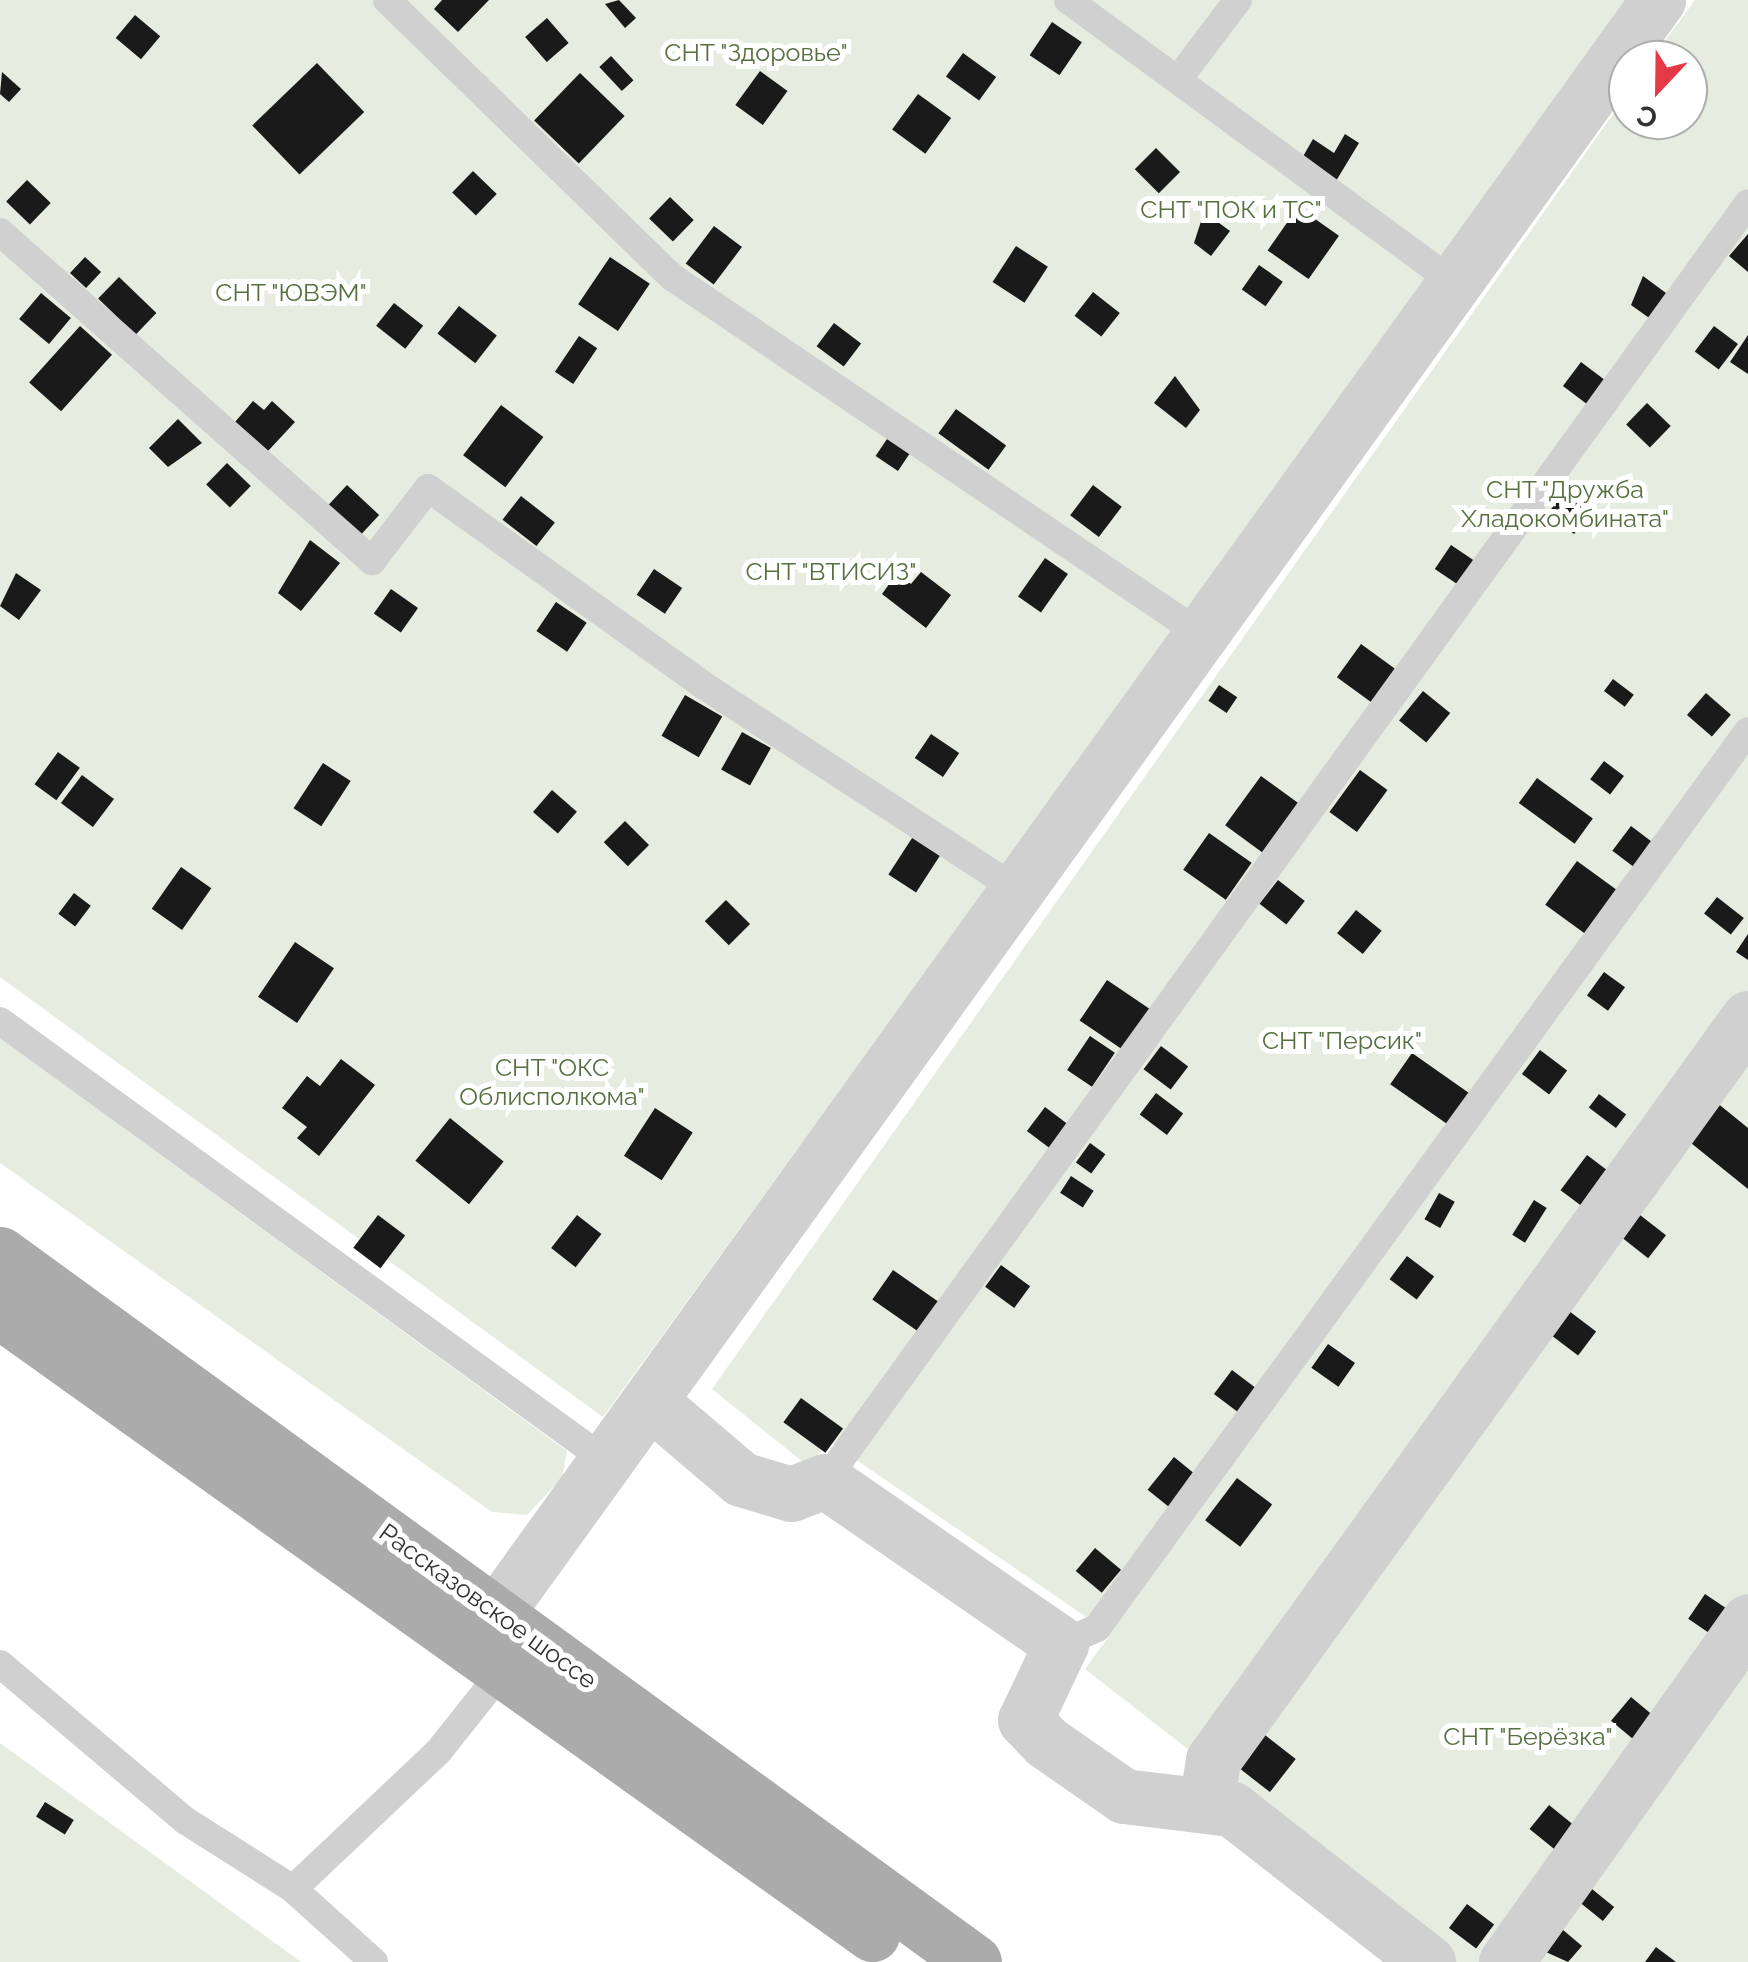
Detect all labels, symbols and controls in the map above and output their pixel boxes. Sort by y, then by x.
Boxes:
park label: СНТ "Здоровье" [664,37,848,67]
north arrow [1608,40,1708,140]
text: С [1632,98,1662,135]
park label: СНТ "ПОК и ТС" [1139,194,1323,224]
park label: СНТ "ЮВЭМ" [215,277,367,307]
park label: СНТ "Дружба Хладокомбината" [1461,475,1669,534]
park label: СНТ "ВТИСИЗ" [745,556,917,586]
park label: СНТ "Персик" [1261,1025,1423,1055]
park label: СНТ "ОКС Облисполкома" [459,1053,645,1112]
street label: Рассказовское шоссе [373,1517,603,1695]
park label: СНТ "Берёзка" [1443,1721,1613,1751]

